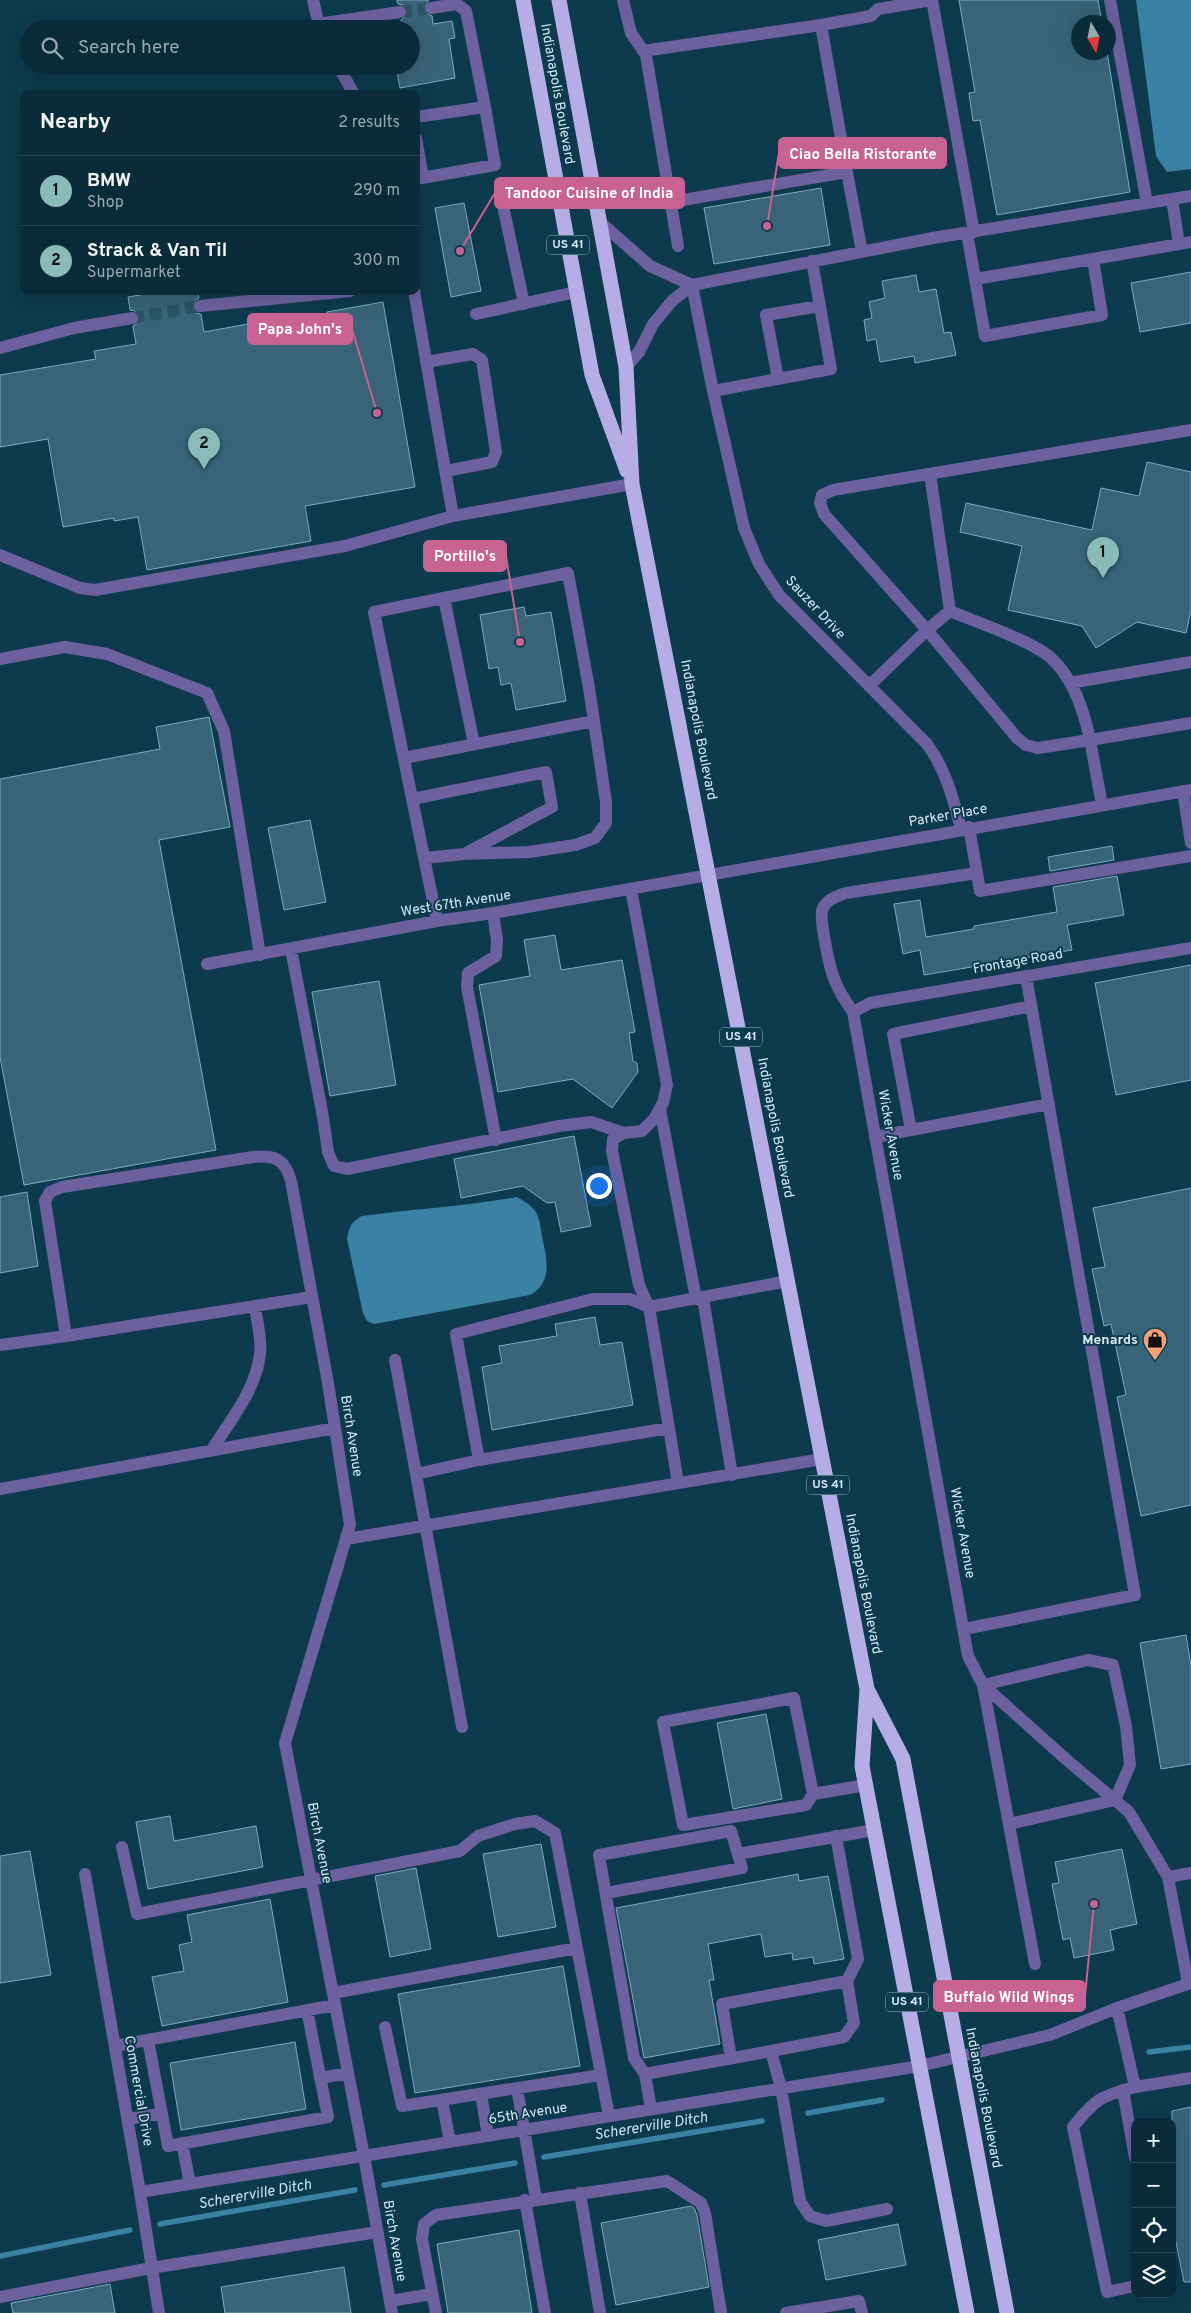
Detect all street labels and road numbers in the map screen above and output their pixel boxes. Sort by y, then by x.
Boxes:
street label: Indianapolis Boulevard [536,22,578,166]
road number: US 41 [547,236,589,254]
street label: Sauzer Drive [781,573,849,643]
street label: Indianapolis Boulevard [676,658,720,802]
street label: Parker Place [907,801,989,831]
street label: West 67th Avenue [400,887,512,921]
street label: Frontage Road [972,946,1064,978]
road number: US 41 [720,1028,762,1046]
street label: Indianapolis Boulevard [753,1056,797,1200]
street label: Wicker Avenue [874,1088,906,1182]
street label: Birch Avenue [336,1394,366,1478]
road number: US 41 [807,1476,849,1494]
street label: Wicker Avenue [946,1486,978,1580]
street label: Indianapolis Boulevard [841,1512,885,1656]
street label: Birch Avenue [303,1801,335,1885]
road number: US 41 [886,1992,928,2011]
street label: Indianapolis Boulevard [961,2026,1005,2170]
street label: Commercial Drive [120,2034,156,2148]
street label: 65th Avenue [487,2099,569,2129]
street label: Birch Avenue [378,2199,410,2283]

